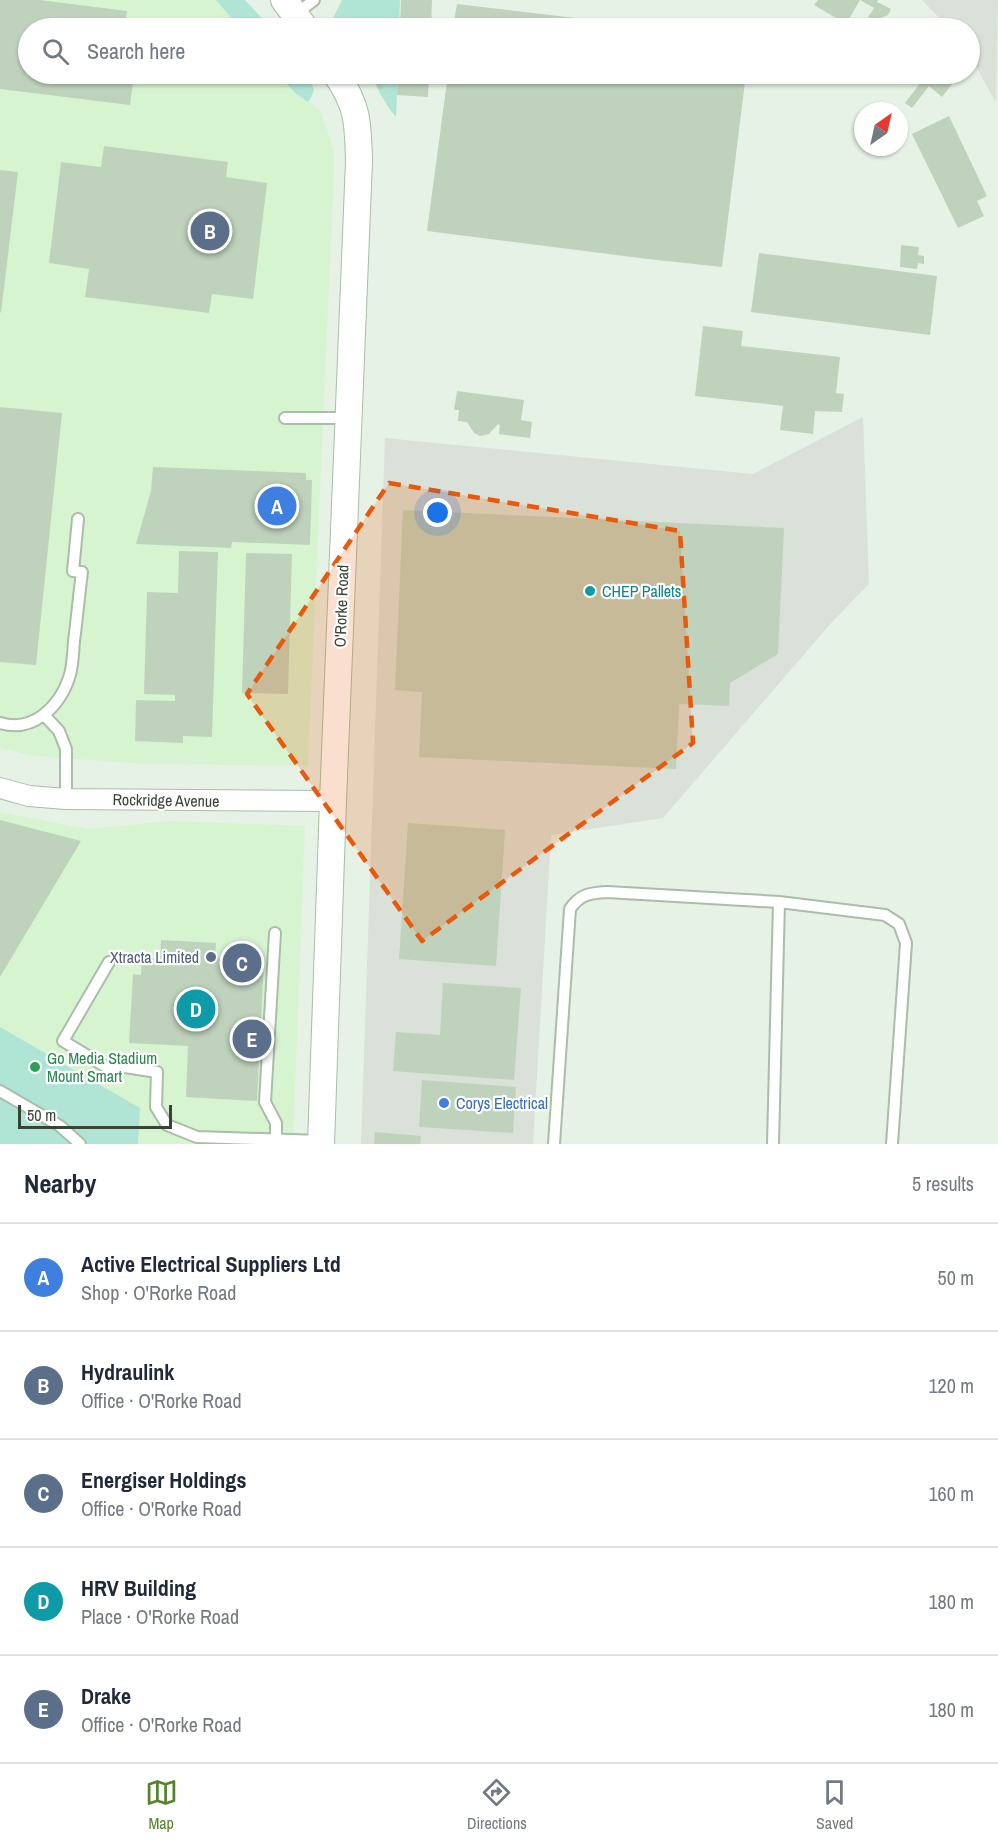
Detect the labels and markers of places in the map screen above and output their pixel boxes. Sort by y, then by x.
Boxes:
pin: B [190,208,230,254]
pin: A [258,484,296,528]
place label: CHEP Pallets [602,580,681,602]
marker: CHEP Pallets [583,584,597,598]
pin: C [222,940,262,986]
place label: Xtracta Limited [110,946,199,968]
marker: Xtracta Limited [204,950,218,964]
pin: D [176,986,216,1032]
pin: E [232,1016,272,1062]
place label: Go Media Stadium Mount Smart [47,1047,157,1087]
marker: Go Media Stadium Mount Smart [28,1060,42,1074]
place label: Corys Electrical [456,1092,548,1114]
marker: Corys Electrical [437,1096,451,1110]

